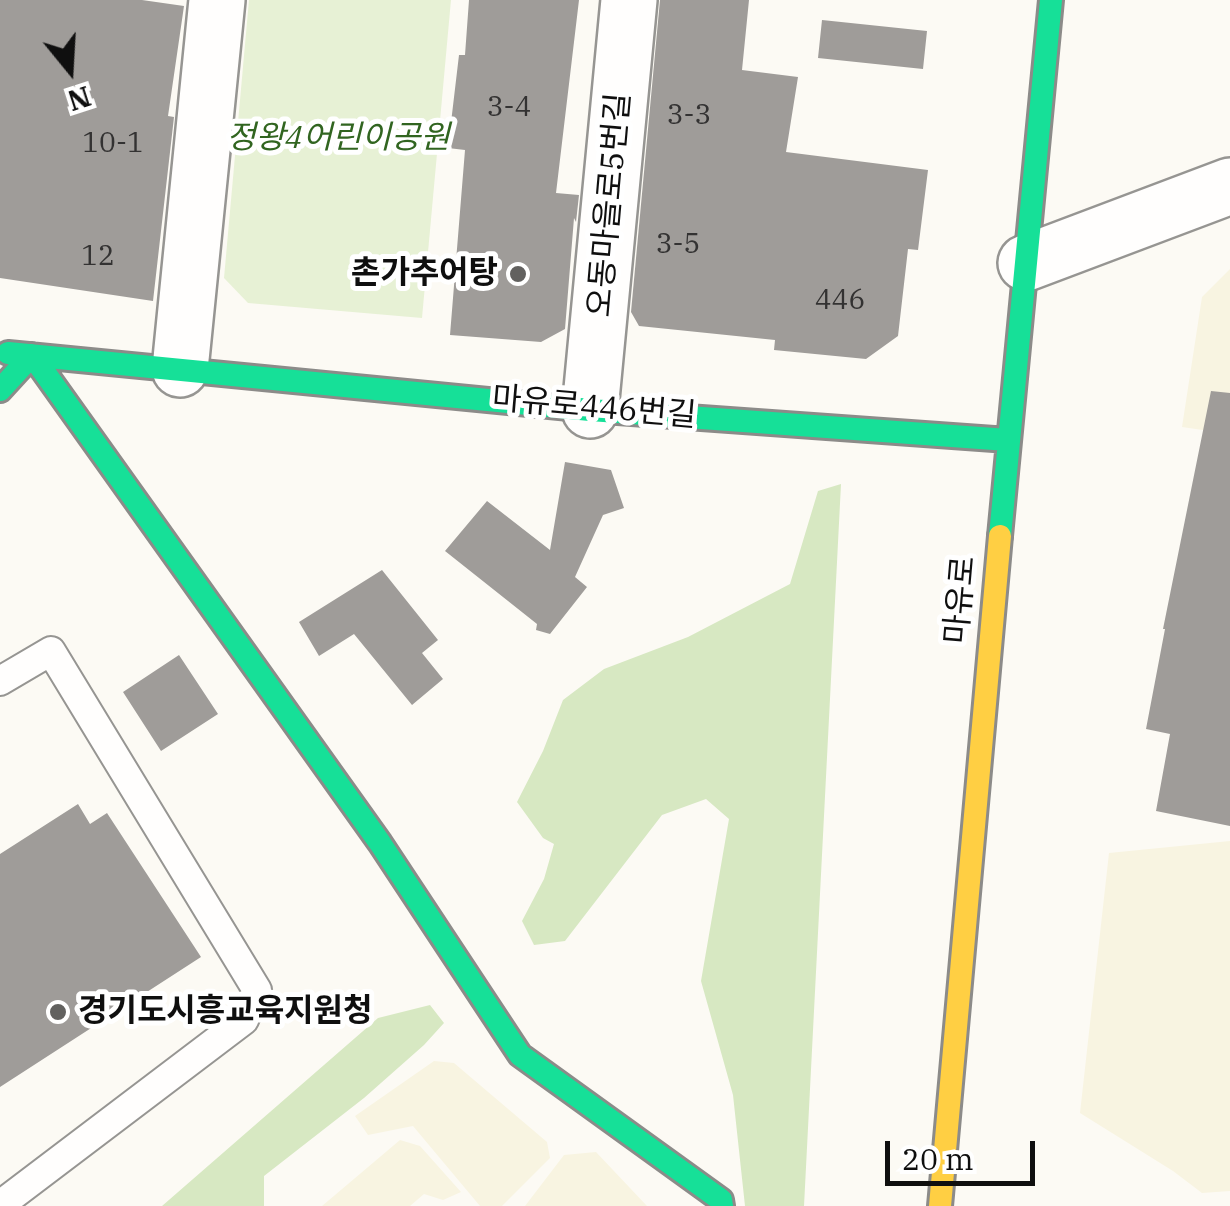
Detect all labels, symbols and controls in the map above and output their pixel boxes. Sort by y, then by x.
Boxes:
north arrow [20,20,120,120]
text: N [63,78,96,120]
house number: 3-4 [487,91,531,125]
street label: 오동마을로5번길 [581,91,639,319]
house number: 3-3 [667,99,711,133]
park label: 정왕4어린이공원 [226,120,450,158]
house number: 10-1 [82,127,144,161]
house number: 3-5 [656,228,700,262]
house number: 12 [81,240,115,274]
place label: 촌가추어탕 [351,255,498,293]
marker: 촌가추어탕 [507,263,529,285]
house number: 446 [815,284,865,318]
street label: 마유로446번길 [490,380,698,436]
street label: 마유로 [938,554,984,646]
place label: 경기도시흥교육지원청 [78,993,372,1031]
marker: 경기도시흥교육지원청 [47,1001,69,1023]
scale bar [890,1121,1040,1183]
text: 20 m [902,1139,974,1178]

